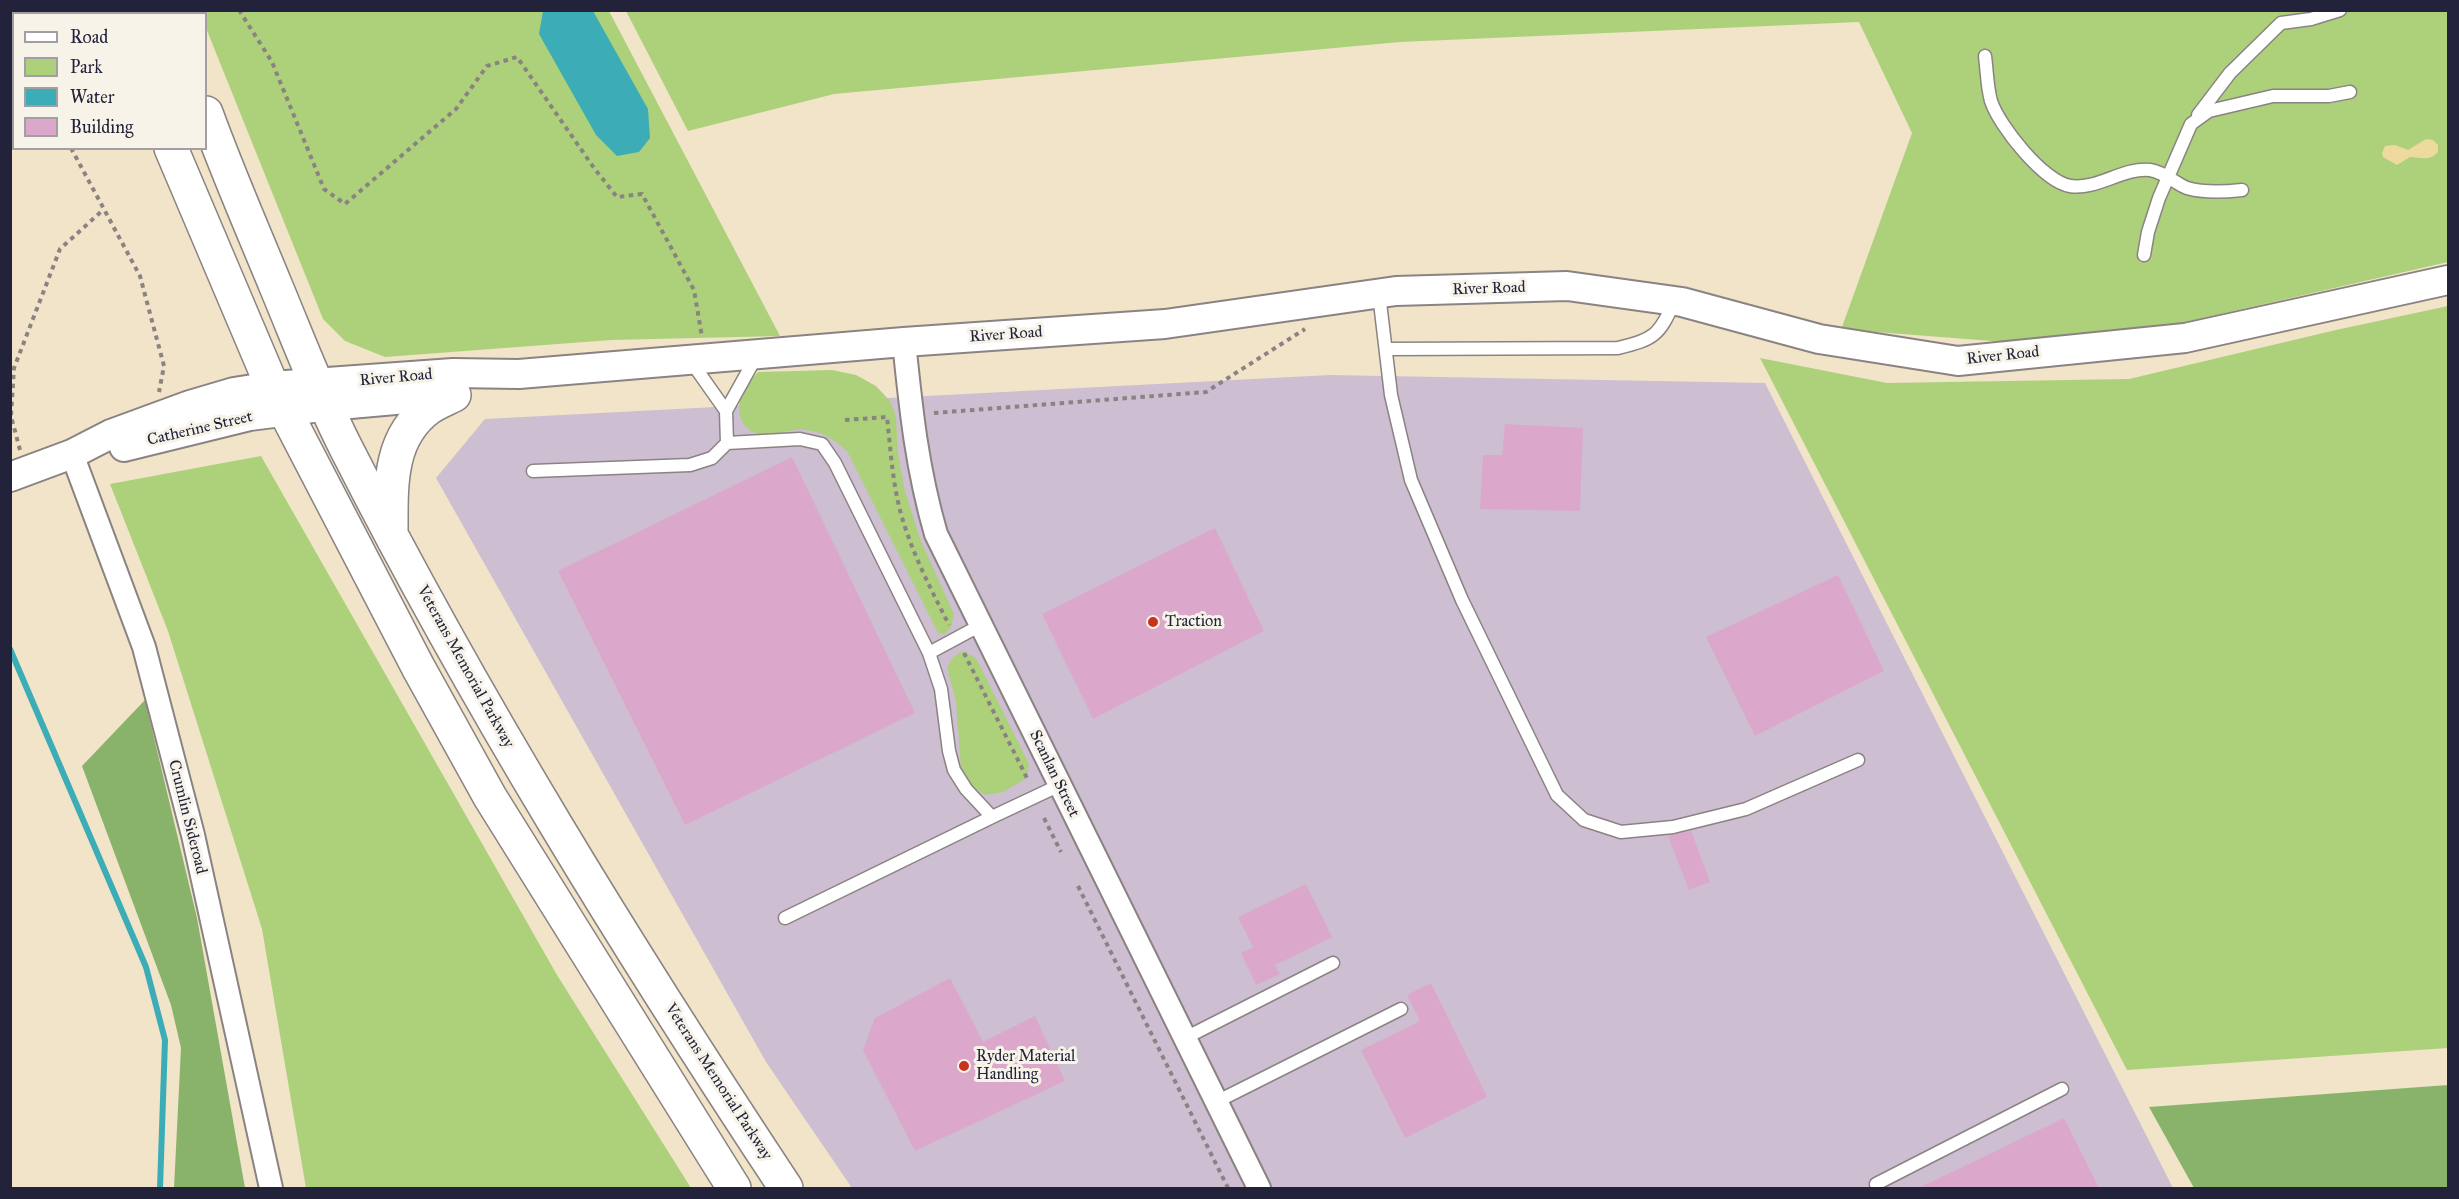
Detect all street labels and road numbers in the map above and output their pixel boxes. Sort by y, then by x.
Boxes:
street label: River Road [1452,278,1526,300]
street label: River Road [969,323,1043,347]
street label: River Road [1966,343,2040,369]
street label: River Road [359,365,433,391]
street label: Catherine Street [145,408,255,450]
street label: Veterans Memorial Parkway [412,583,518,751]
street label: Scanlan Street [1025,727,1083,821]
street label: Crumlin Sideroad [164,758,210,876]
street label: Veterans Memorial Parkway [660,1000,776,1164]

